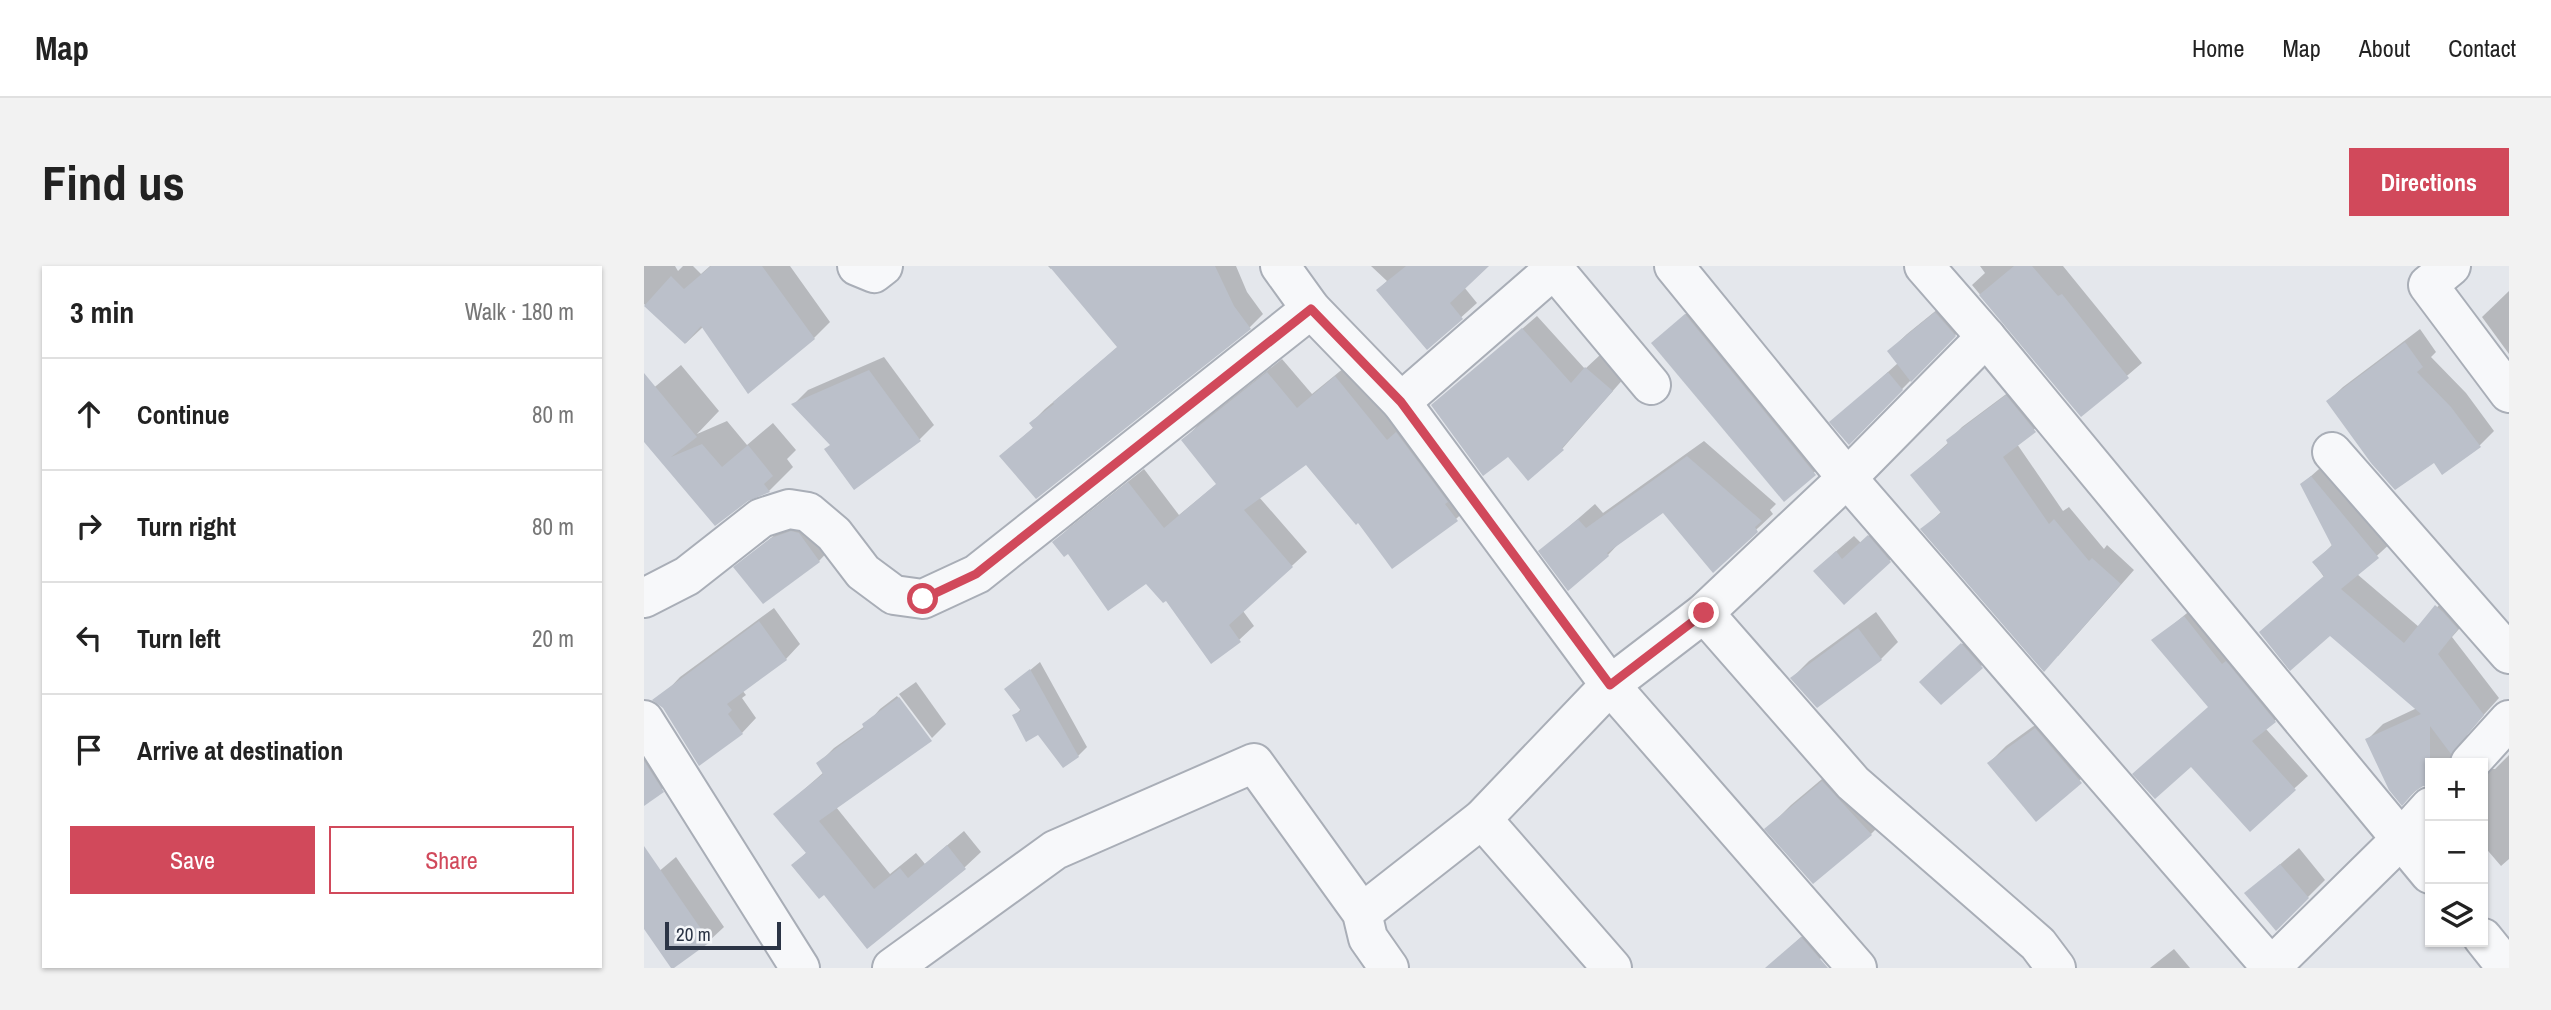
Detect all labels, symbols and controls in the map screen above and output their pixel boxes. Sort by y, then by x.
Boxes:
text: Map [35,26,89,70]
text: Home [2192,32,2244,64]
text: Map [2282,32,2321,64]
text: About [2359,32,2410,64]
text: Contact [2448,32,2516,64]
button: Directions [2349,148,2509,216]
text: Find us [42,149,185,215]
text: 3 min [70,292,134,332]
text: Walk · 180 m [465,296,574,327]
icon: ahead [70,395,108,433]
text: Continue [137,397,229,432]
text: 80 m [532,399,574,430]
icon: right [70,507,108,545]
text: Turn right [137,509,236,544]
text: 80 m [532,511,574,542]
route start [907,583,938,614]
route end [1688,597,1719,628]
icon: left [70,619,108,657]
text: Turn left [137,621,221,656]
text: 20 m [532,623,574,654]
icon: arrive [70,731,108,769]
text: Arrive at destination [137,733,343,768]
map controls [2425,758,2488,947]
button: + [2425,758,2488,821]
button: − [2425,821,2488,884]
button: Save [70,826,315,894]
button: Share [329,826,574,894]
button: layers [2425,884,2488,947]
scale bar [665,919,780,951]
text: 20 m [676,921,711,947]

